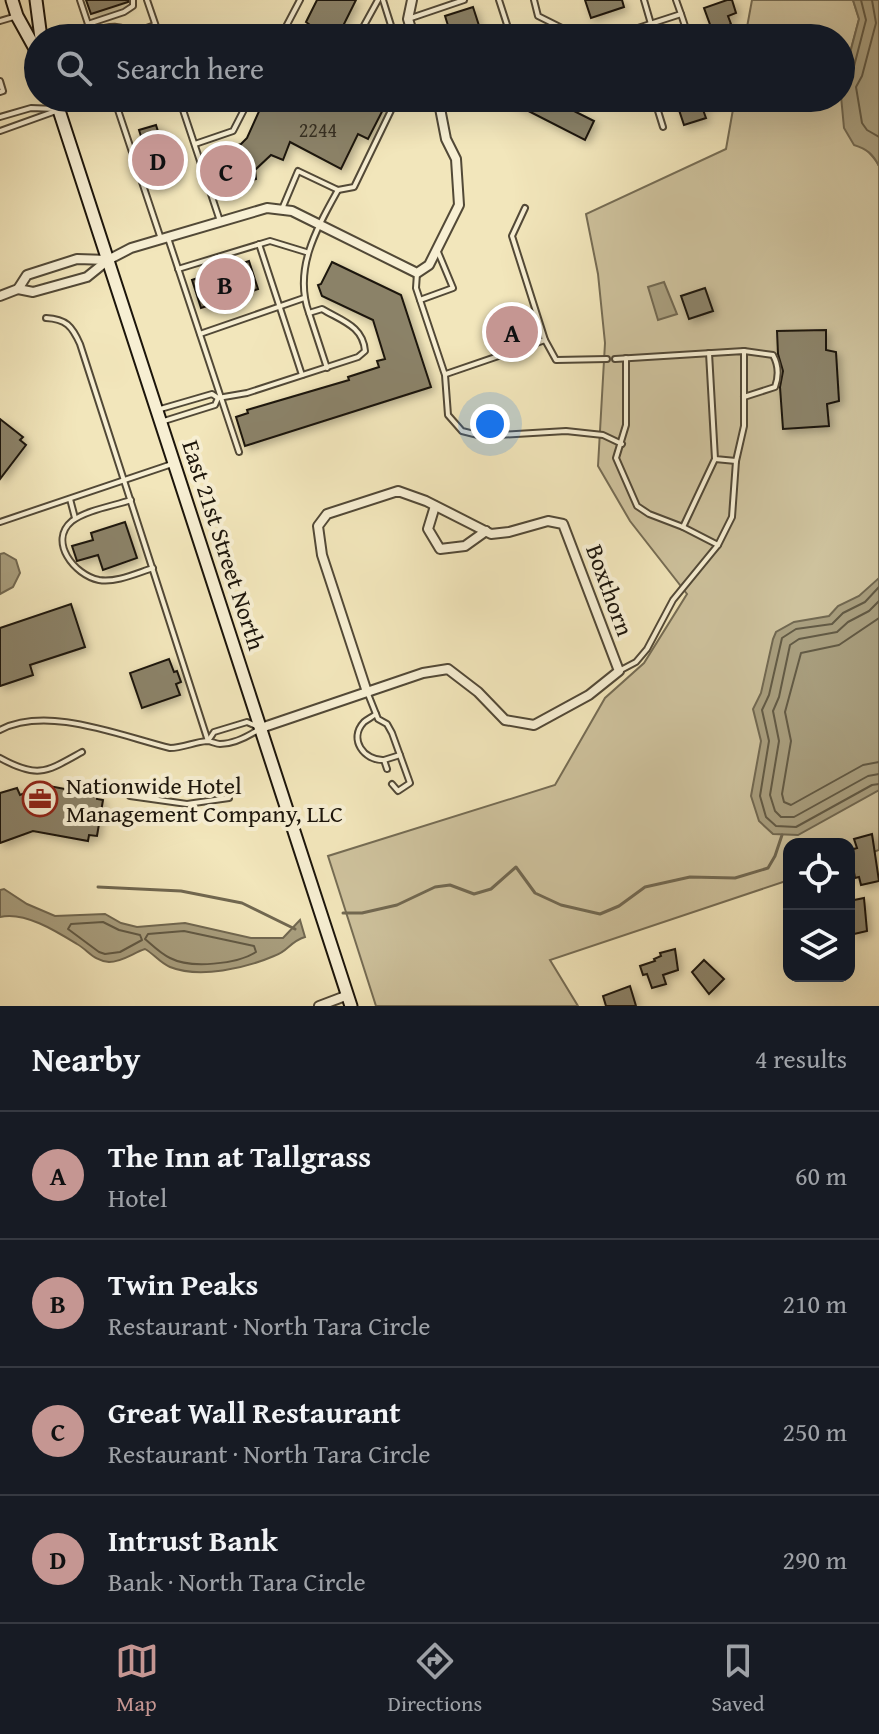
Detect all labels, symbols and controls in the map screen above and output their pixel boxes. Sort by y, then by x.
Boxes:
search box [24,24,855,112]
icon: search [52,46,96,90]
text: Search here [116,46,264,90]
house number: 2244 [299,115,337,144]
pin: D [132,130,184,190]
pin: C [200,141,252,201]
pin: B [199,254,251,314]
pin: A [486,302,538,362]
your location [470,404,510,444]
street label: East 21st Street North [174,435,275,655]
street label: Boxthorn [577,539,643,641]
place label: Nationwide Hotel Management Company, LLC [66,768,343,831]
office icon: Nationwide Hotel Management Company, LLC [21,780,59,818]
map controls [783,838,855,982]
button: locate [783,838,855,910]
button: layers [783,910,855,982]
text: Nearby [32,1034,141,1083]
text: 4 results [755,1039,847,1078]
text: The Inn at Tallgrass [108,1134,371,1178]
text: A [50,1156,66,1195]
text: 60 m [795,1156,847,1195]
text: Hotel [108,1178,167,1217]
text: Twin Peaks [108,1262,258,1306]
text: B [50,1284,66,1323]
text: 210 m [782,1284,847,1323]
text: Restaurant · North Tara Circle [108,1306,431,1345]
text: Great Wall Restaurant [108,1390,401,1434]
text: C [51,1412,65,1451]
text: 250 m [782,1412,847,1451]
text: Restaurant · North Tara Circle [108,1434,431,1473]
text: Intrust Bank [108,1518,278,1562]
text: D [50,1540,66,1579]
text: 290 m [782,1540,847,1579]
text: Bank · North Tara Circle [108,1562,366,1601]
tab: Map [115,1639,159,1719]
tab: Directions [388,1639,482,1719]
tab: Saved [711,1639,764,1719]

